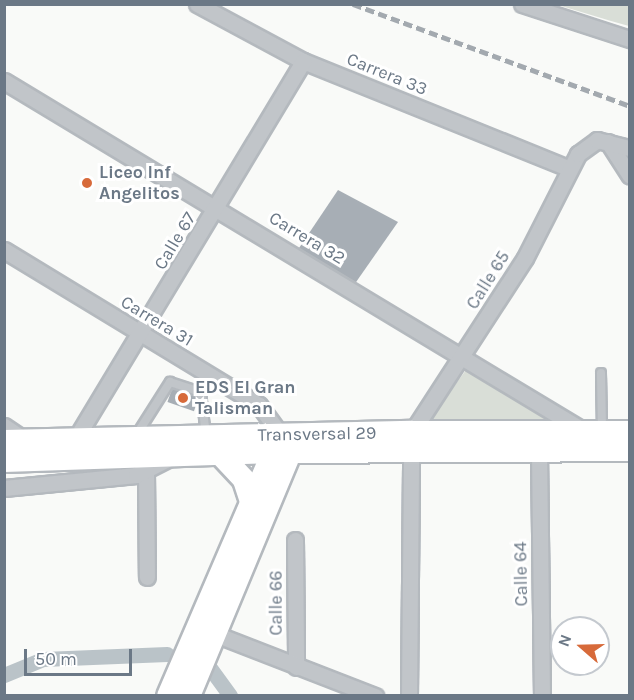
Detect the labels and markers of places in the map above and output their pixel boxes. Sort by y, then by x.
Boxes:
place label: Liceo Inf Angelitos [99,162,180,204]
marker: Liceo Inf Angelitos [80,176,94,190]
place label: EDS El Gran Talisman [195,377,296,420]
marker: EDS El Gran Talisman [176,391,190,405]

